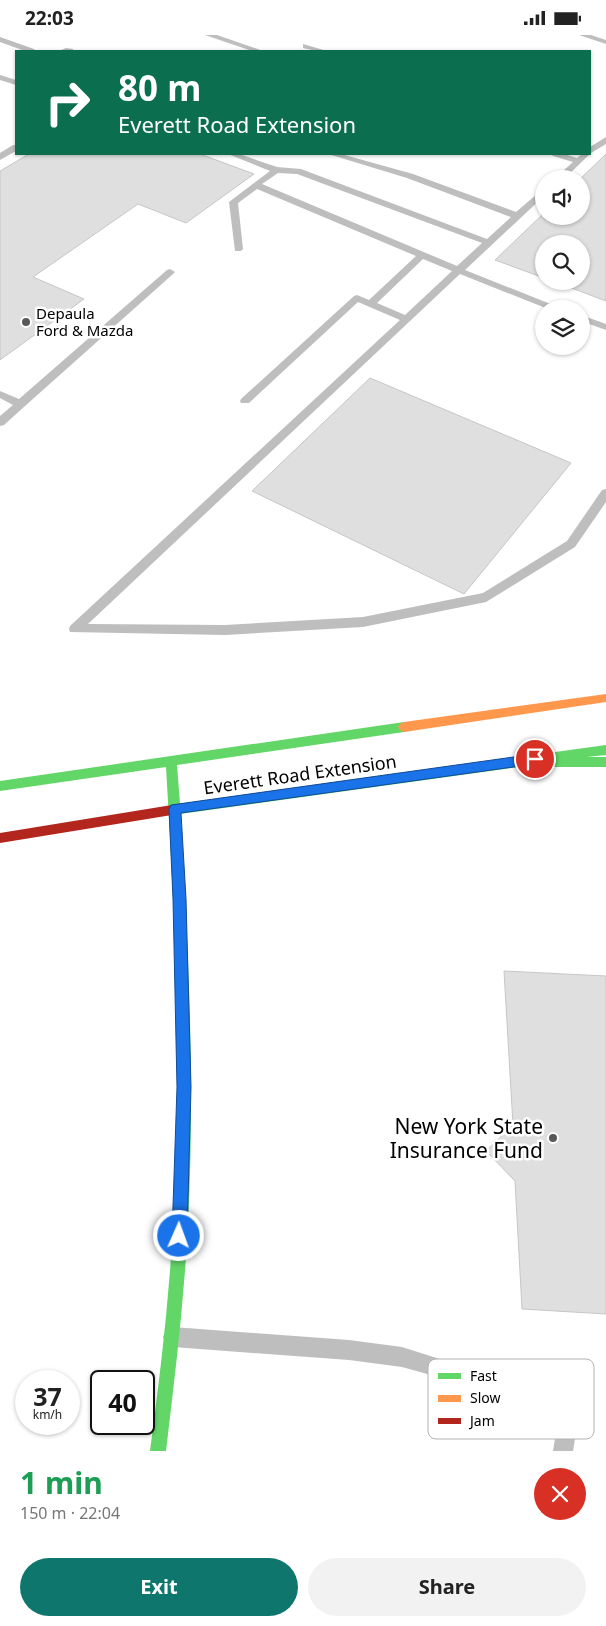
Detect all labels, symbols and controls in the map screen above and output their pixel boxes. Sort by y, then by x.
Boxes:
text: 22:03 [25,5,74,31]
text: 80 m [118,64,201,111]
icon: right [35,70,100,135]
text: Everett Road Extension [118,109,356,139]
map controls [535,170,590,355]
button: sound [535,170,590,225]
button: search [535,235,590,290]
button: layers [535,300,590,355]
place label: Depaula Ford & Mazda [36,303,133,340]
marker: Depaula Ford & Mazda [20,316,32,328]
pin [514,738,556,780]
icon: arrive [521,745,549,773]
street label: Everett Road Extension [202,749,398,799]
place label: New York State Insurance Fund [390,1112,543,1164]
marker: New York State Insurance Fund [547,1132,559,1144]
position arrow [152,1209,204,1261]
legend [428,1359,594,1439]
text: Fast [470,1366,497,1385]
speed limit sign: 40 [90,1370,155,1435]
text: 37 [33,1379,62,1413]
text: Slow [470,1388,501,1407]
text: km/h [33,1406,62,1423]
text: Jam [468,1411,495,1430]
text: 1 min [20,1462,103,1503]
button: close [534,1468,586,1520]
text: 150 m · 22:04 [20,1502,120,1524]
button: Exit [20,1558,298,1616]
button: Share [308,1558,586,1616]

